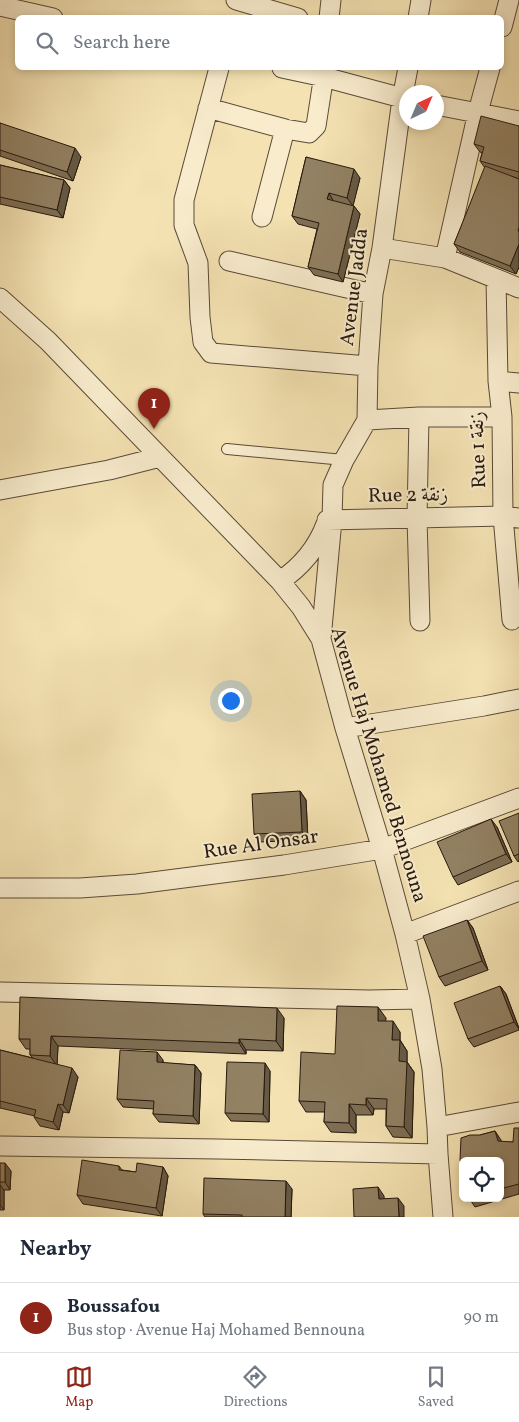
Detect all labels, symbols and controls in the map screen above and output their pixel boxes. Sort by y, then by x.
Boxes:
search box [15,15,504,70]
icon: search [33,29,61,57]
text: Search here [73,30,170,56]
north arrow [399,85,444,130]
street label: Avenue Jadda [334,226,376,348]
pin: 1 [138,388,170,429]
street label: Rue 1 زنقة [464,411,494,489]
street label: Rue 2 زنقة [368,481,448,511]
street label: Avenue Haj Mohamed Bennouna [323,624,433,906]
your location [218,688,244,714]
street label: Rue Al Onsar [202,823,320,867]
map controls [459,1157,504,1202]
button: locate [459,1157,504,1202]
text: Nearby [20,1235,91,1264]
text: Boussafou [67,1294,160,1320]
text: 1 [33,1307,39,1329]
text: 90 m [463,1307,499,1329]
text: Bus stop · Avenue Haj Mohamed Bennouna [67,1320,365,1342]
tab: Map [65,1363,93,1412]
tab: Directions [223,1363,288,1412]
tab: Saved [418,1363,454,1412]

